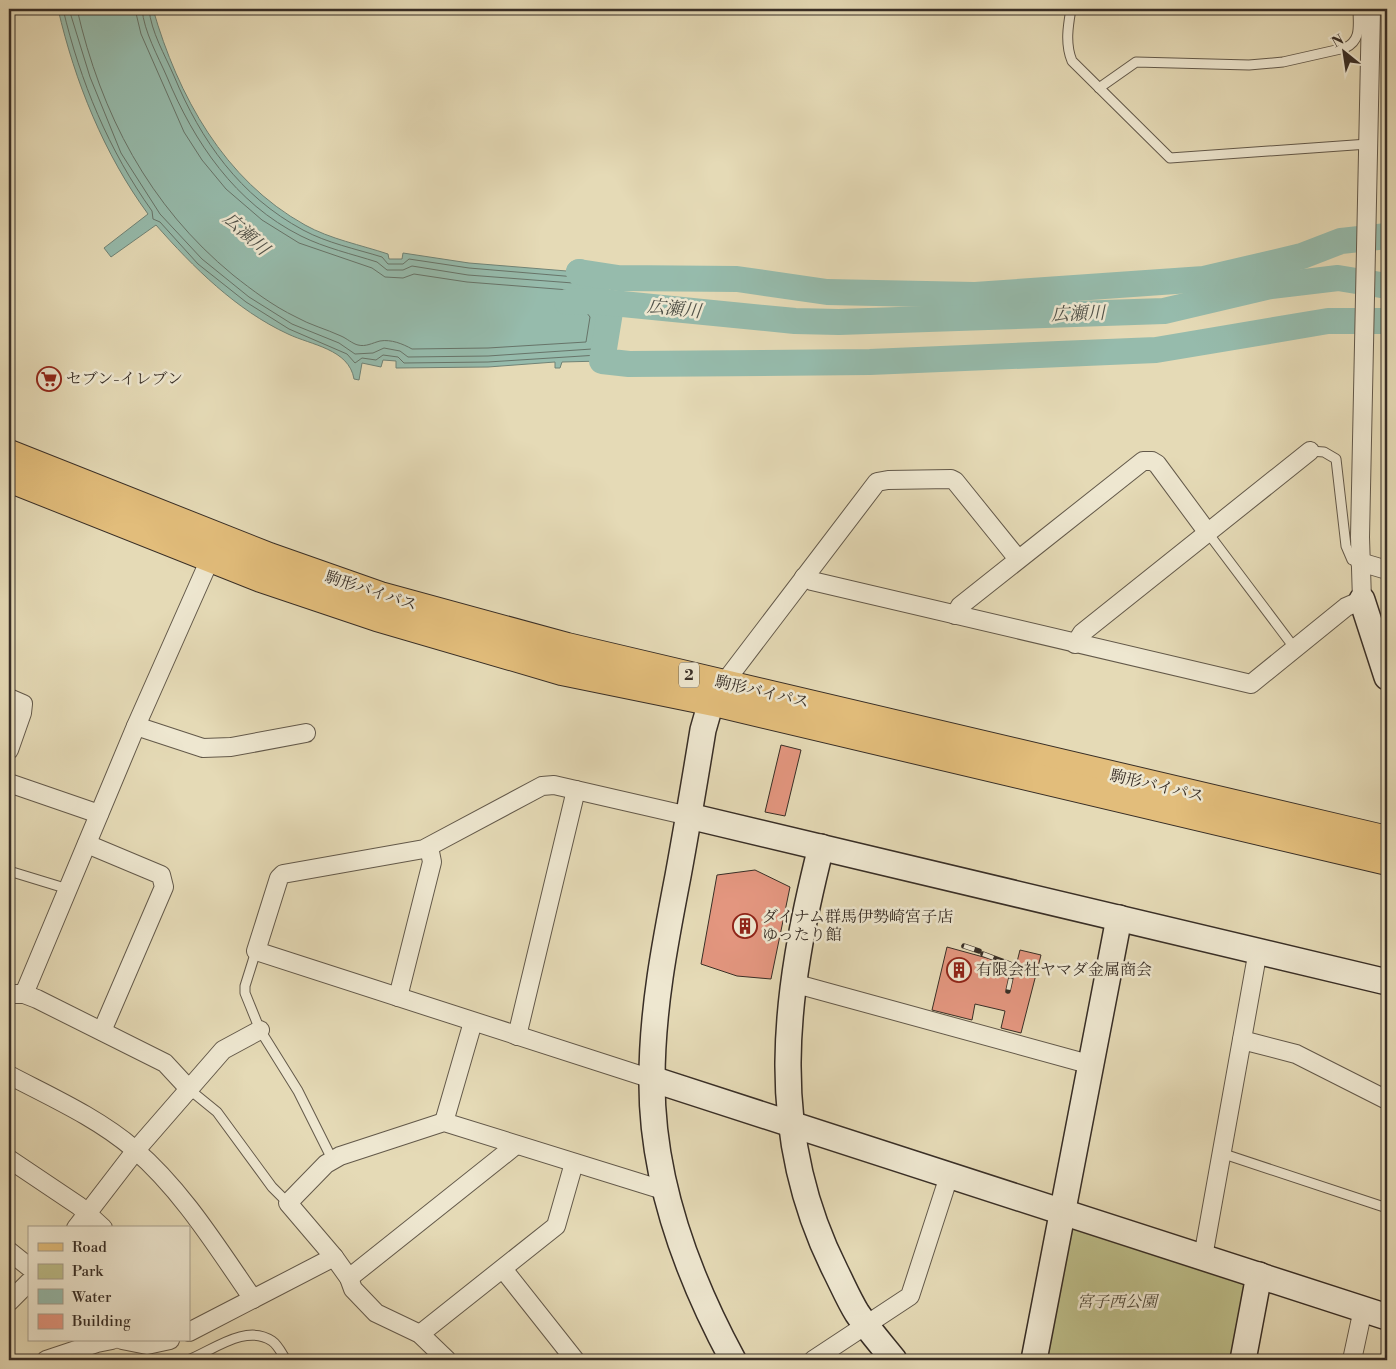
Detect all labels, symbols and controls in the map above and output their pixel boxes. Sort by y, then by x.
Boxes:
north arrow [1318,28,1368,78]
text: N [1329,31,1347,52]
water label: 広瀬川 [218,207,275,262]
water label: 広瀬川 [646,295,704,323]
water label: 広瀬川 [1051,301,1107,326]
supermarket icon: セブン-イレブン [36,366,62,392]
place label: セブン-イレブン [66,369,183,389]
street label: 駒形バイパス [322,567,420,615]
road number: 2 [679,662,699,688]
street label: 駒形バイパス [713,671,811,713]
street label: 駒形バイパス [1108,765,1206,807]
place label: ダイナム群馬伊勢崎宮子店 ゆったり館 [762,907,953,945]
building icon: ダイナム群馬伊勢崎宮子店 ゆったり館 [732,913,758,939]
building icon: 有限会社ヤマダ金属商会 [946,957,972,983]
place label: 有限会社ヤマダ金属商会 [976,960,1152,980]
legend [28,1226,190,1342]
text: Road [72,1238,107,1257]
text: Park [72,1262,104,1281]
text: Water [71,1288,112,1307]
park label: 宮子西公園 [1077,1292,1160,1312]
text: Building [71,1312,131,1331]

